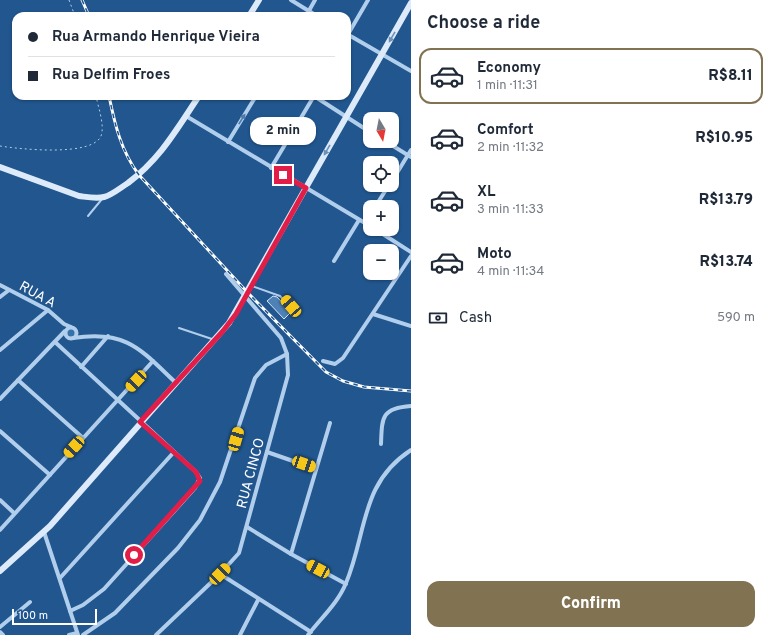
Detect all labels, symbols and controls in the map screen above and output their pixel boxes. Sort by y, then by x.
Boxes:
text: Choose a ride [427,12,540,35]
text: Rua Armando Henrique Vieira [52,28,260,47]
one-way arrow [388,31,395,43]
icon: car [429,58,465,94]
text: Economy [477,59,541,78]
text: Rua Delfim Froes [52,66,170,85]
text: R$8.11 [708,67,753,86]
text: 1 min · 11:31 [477,78,538,94]
north arrow [363,112,399,148]
map controls [363,112,399,280]
one-way arrow [239,113,246,125]
callout: 2 min [250,117,316,145]
icon: car [429,120,465,156]
text: Comfort [477,121,534,140]
text: 2 min [266,123,300,139]
text: R$10.95 [695,129,753,148]
text: 2 min · 11:32 [477,140,544,156]
one-way arrow [324,144,331,156]
button: locate [363,156,399,192]
route end [274,166,292,184]
icon: car [429,182,465,218]
text: XL [477,183,495,202]
text: R$13.79 [699,191,753,210]
button: + [363,200,399,236]
text: 3 min · 11:33 [477,202,544,218]
button: − [363,244,399,280]
icon: car [429,244,465,280]
text: Moto [477,245,512,264]
text: R$13.74 [699,253,753,272]
text: 4 min · 11:34 [477,264,544,280]
street label: RUA A [16,278,59,312]
car [279,293,303,319]
icon: cash [427,307,449,329]
text: Cash [459,309,492,328]
text: 590 m [717,310,755,326]
car [123,368,149,394]
car [227,426,245,452]
car [62,434,86,460]
street label: RUA CINCO [234,436,269,510]
car [291,454,317,474]
route start [125,546,143,564]
car [305,558,331,580]
car [207,561,233,587]
button: Confirm [427,581,755,627]
scale bar [12,607,97,626]
text: 100 m [18,609,48,623]

